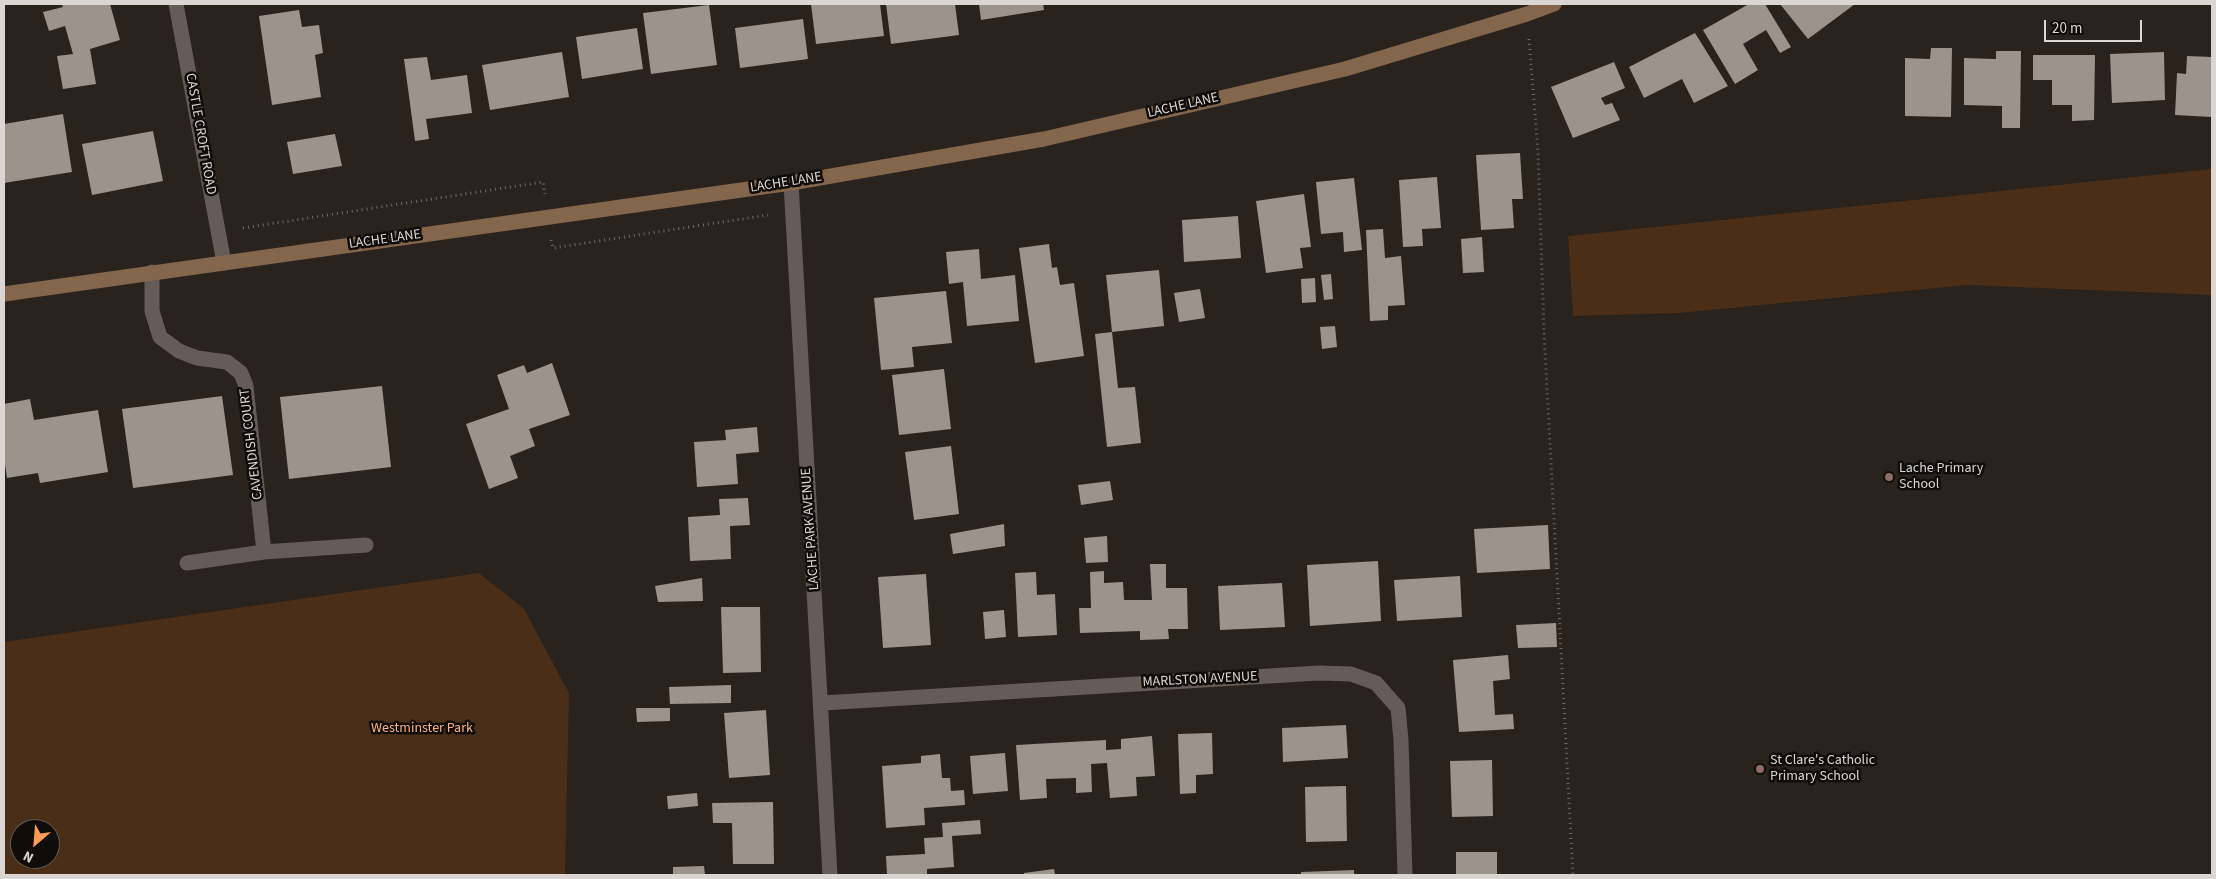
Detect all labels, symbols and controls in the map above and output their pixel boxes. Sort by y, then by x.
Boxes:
scale bar [2046,10,2144,42]
text: 20 m [2052,18,2082,39]
street label: CASTLE CROFT ROAD [181,72,219,196]
street label: LACHE LANE [1146,90,1220,122]
street label: LACHE LANE [749,169,823,197]
street label: LACHE LANE [348,227,422,253]
street label: CAVENDISH COURT [237,387,267,501]
place label: Lache Primary School [1899,461,1983,494]
street label: LACHE PARK AVENUE [798,467,824,591]
marker: Lache Primary School [1883,471,1895,483]
street label: MARLSTON AVENUE [1142,669,1258,691]
park label: Westminster Park [371,721,473,737]
place label: St Clare's Catholic Primary School [1770,753,1875,786]
marker: St Clare's Catholic Primary School [1754,763,1766,775]
north arrow [10,819,60,869]
text: N [20,845,37,867]

